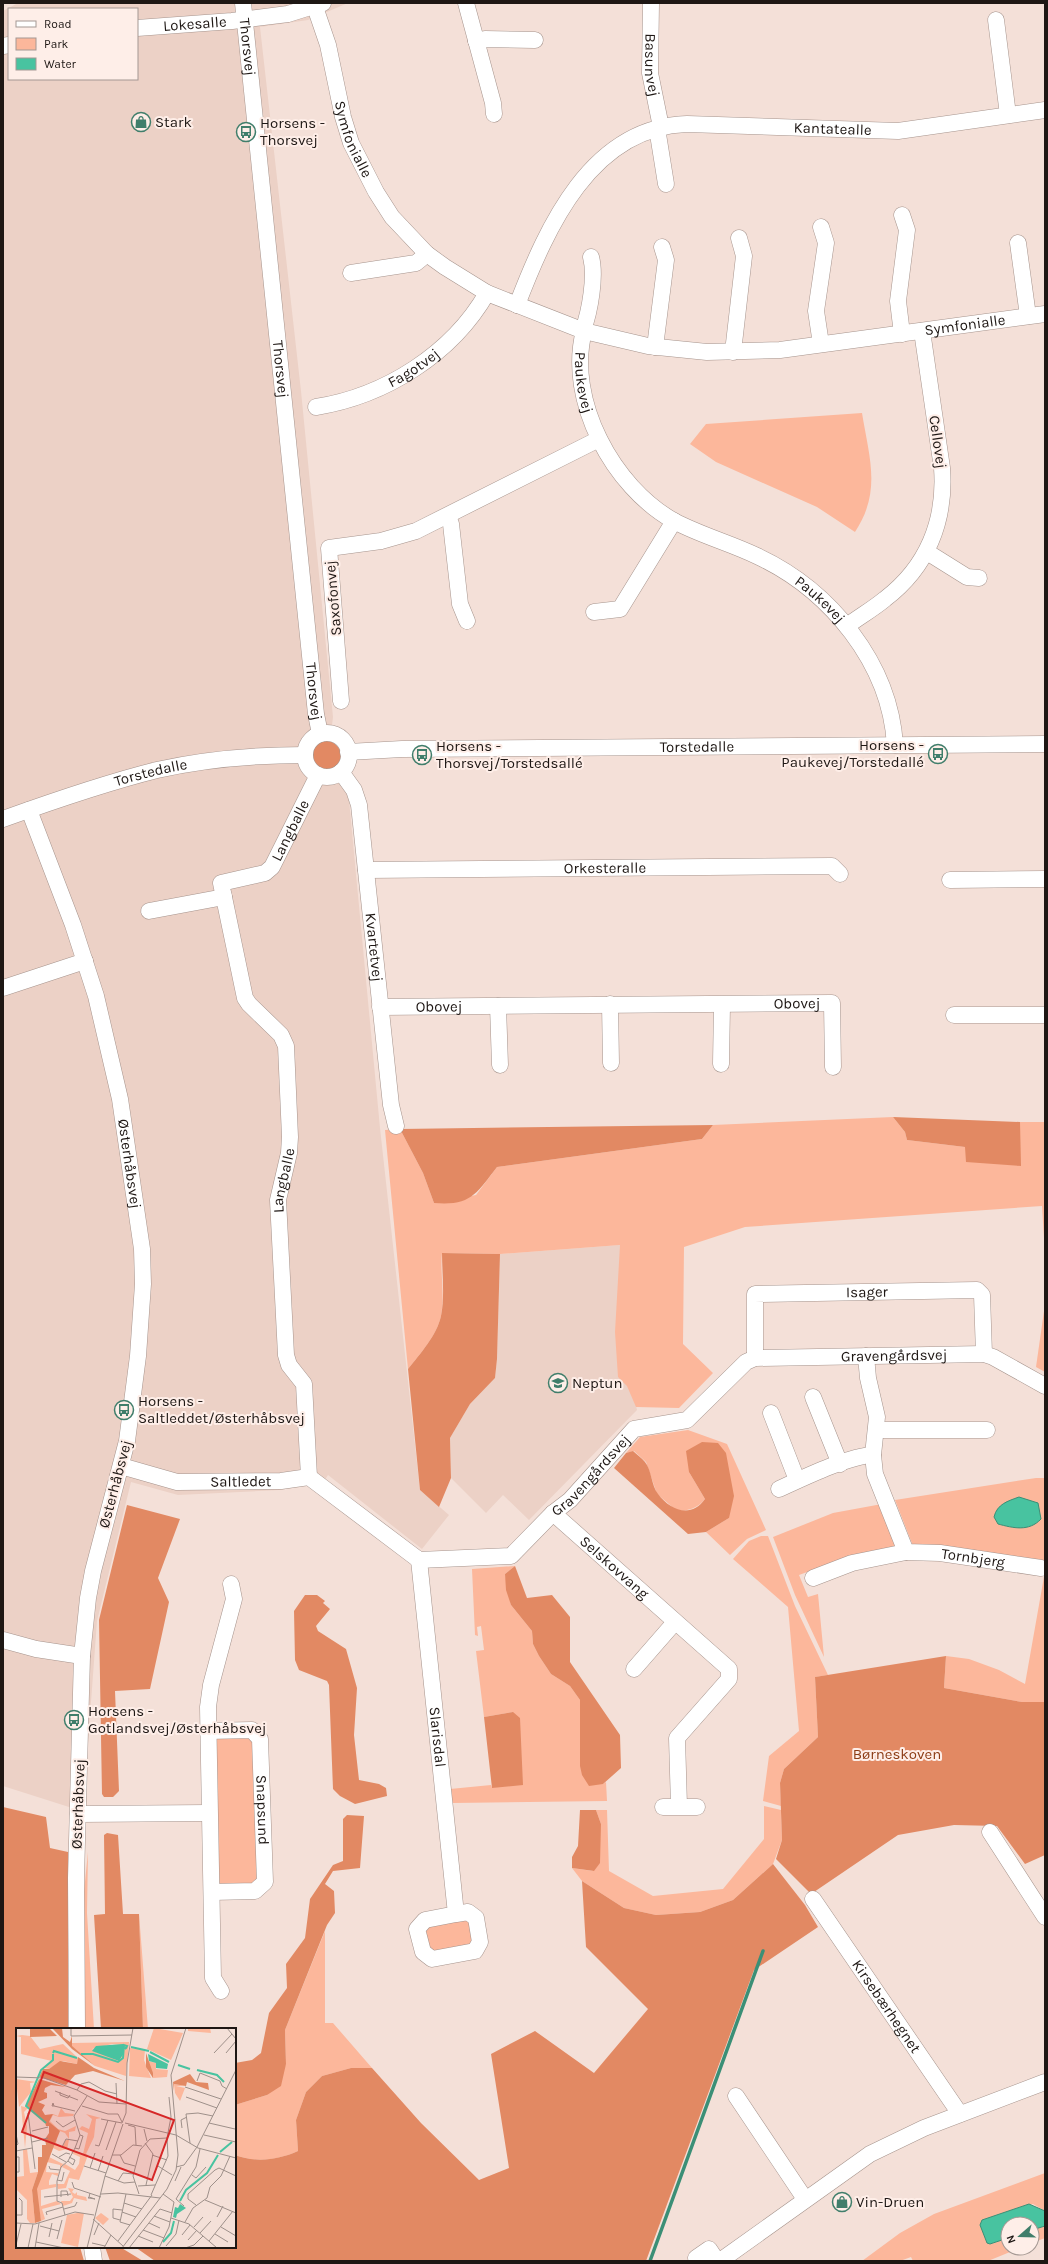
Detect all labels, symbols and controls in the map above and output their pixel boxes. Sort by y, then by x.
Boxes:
legend [8,8,138,80]
street label: Lokesalle [162,12,227,35]
text: Road [44,17,72,31]
street label: Thorsvej [236,17,259,77]
street label: Basunvej [641,33,664,98]
text: Park [44,37,69,51]
text: Water [44,57,77,71]
street label: Symfonialle [331,99,376,181]
shop icon: Stark [130,111,152,133]
place label: Stark [155,113,192,131]
place label: Horsens - Thorsvej [260,114,325,149]
street label: Kantatealle [793,119,872,139]
bus stop icon: Horsens - Thorsvej [235,121,257,143]
street label: Symfonialle [923,310,1006,339]
street label: Thorsvej [269,339,293,399]
street label: Fagotvej [385,345,443,391]
street label: Paukevej [571,351,597,415]
street label: Cellovej [925,414,951,470]
street label: Saxofonvej [321,560,345,636]
street label: Paukevej [791,572,849,627]
street label: Thorsvej [302,662,326,722]
place label: Horsens - Paukevej/Torstedallé [781,736,924,771]
place label: Horsens - Thorsvej/Torstedsallé [436,737,583,772]
street label: Torstedalle [660,737,734,756]
bus stop icon: Horsens - Paukevej/Torstedallé [927,743,949,765]
bus stop icon: Horsens - Thorsvej/Torstedsallé [411,744,433,766]
street label: Torstedalle [112,755,189,790]
street label: Langballe [267,797,313,864]
street label: Orkesteralle [564,859,646,877]
street label: Kvartetvej [362,912,387,983]
street label: Obovej [774,994,820,1013]
street label: Obovej [416,997,462,1016]
street label: Østerhåbsvej [114,1118,145,1210]
street label: Langballe [269,1148,298,1213]
street label: Isager [846,1283,889,1301]
street label: Gravengårdsvej [841,1346,948,1365]
school or university icon: Neptun [547,1372,569,1394]
place label: Neptun [572,1374,623,1392]
place label: Horsens - Saltleddet/Østerhåbsvej [138,1392,305,1427]
bus stop icon: Horsens - Saltleddet/Østerhåbsvej [113,1399,135,1421]
street label: Gravengårdsvej [548,1431,634,1520]
street label: Østerhåbsvej [95,1438,135,1530]
street label: Saltledet [210,1472,272,1491]
street label: Selskovvang [576,1532,653,1603]
street label: Tornbjerg [940,1544,1007,1572]
place label: Horsens - Gotlandsvej/Østerhåbsvej [88,1702,267,1737]
street label: Slarisdal [425,1706,450,1768]
bus stop icon: Horsens - Gotlandsvej/Østerhåbsvej [63,1709,85,1731]
park label: Børneskoven [853,1745,941,1763]
street label: Østerhåbsvej [67,1759,89,1849]
street label: Snapsund [252,1775,273,1845]
street label: Kirsebærhegnet [848,1956,925,2057]
inset map [16,2028,236,2248]
shop icon: Vin-Druen [831,2191,853,2213]
place label: Vin-Druen [856,2193,924,2211]
north arrow [1000,2216,1040,2256]
text: N [1004,2233,1019,2245]

